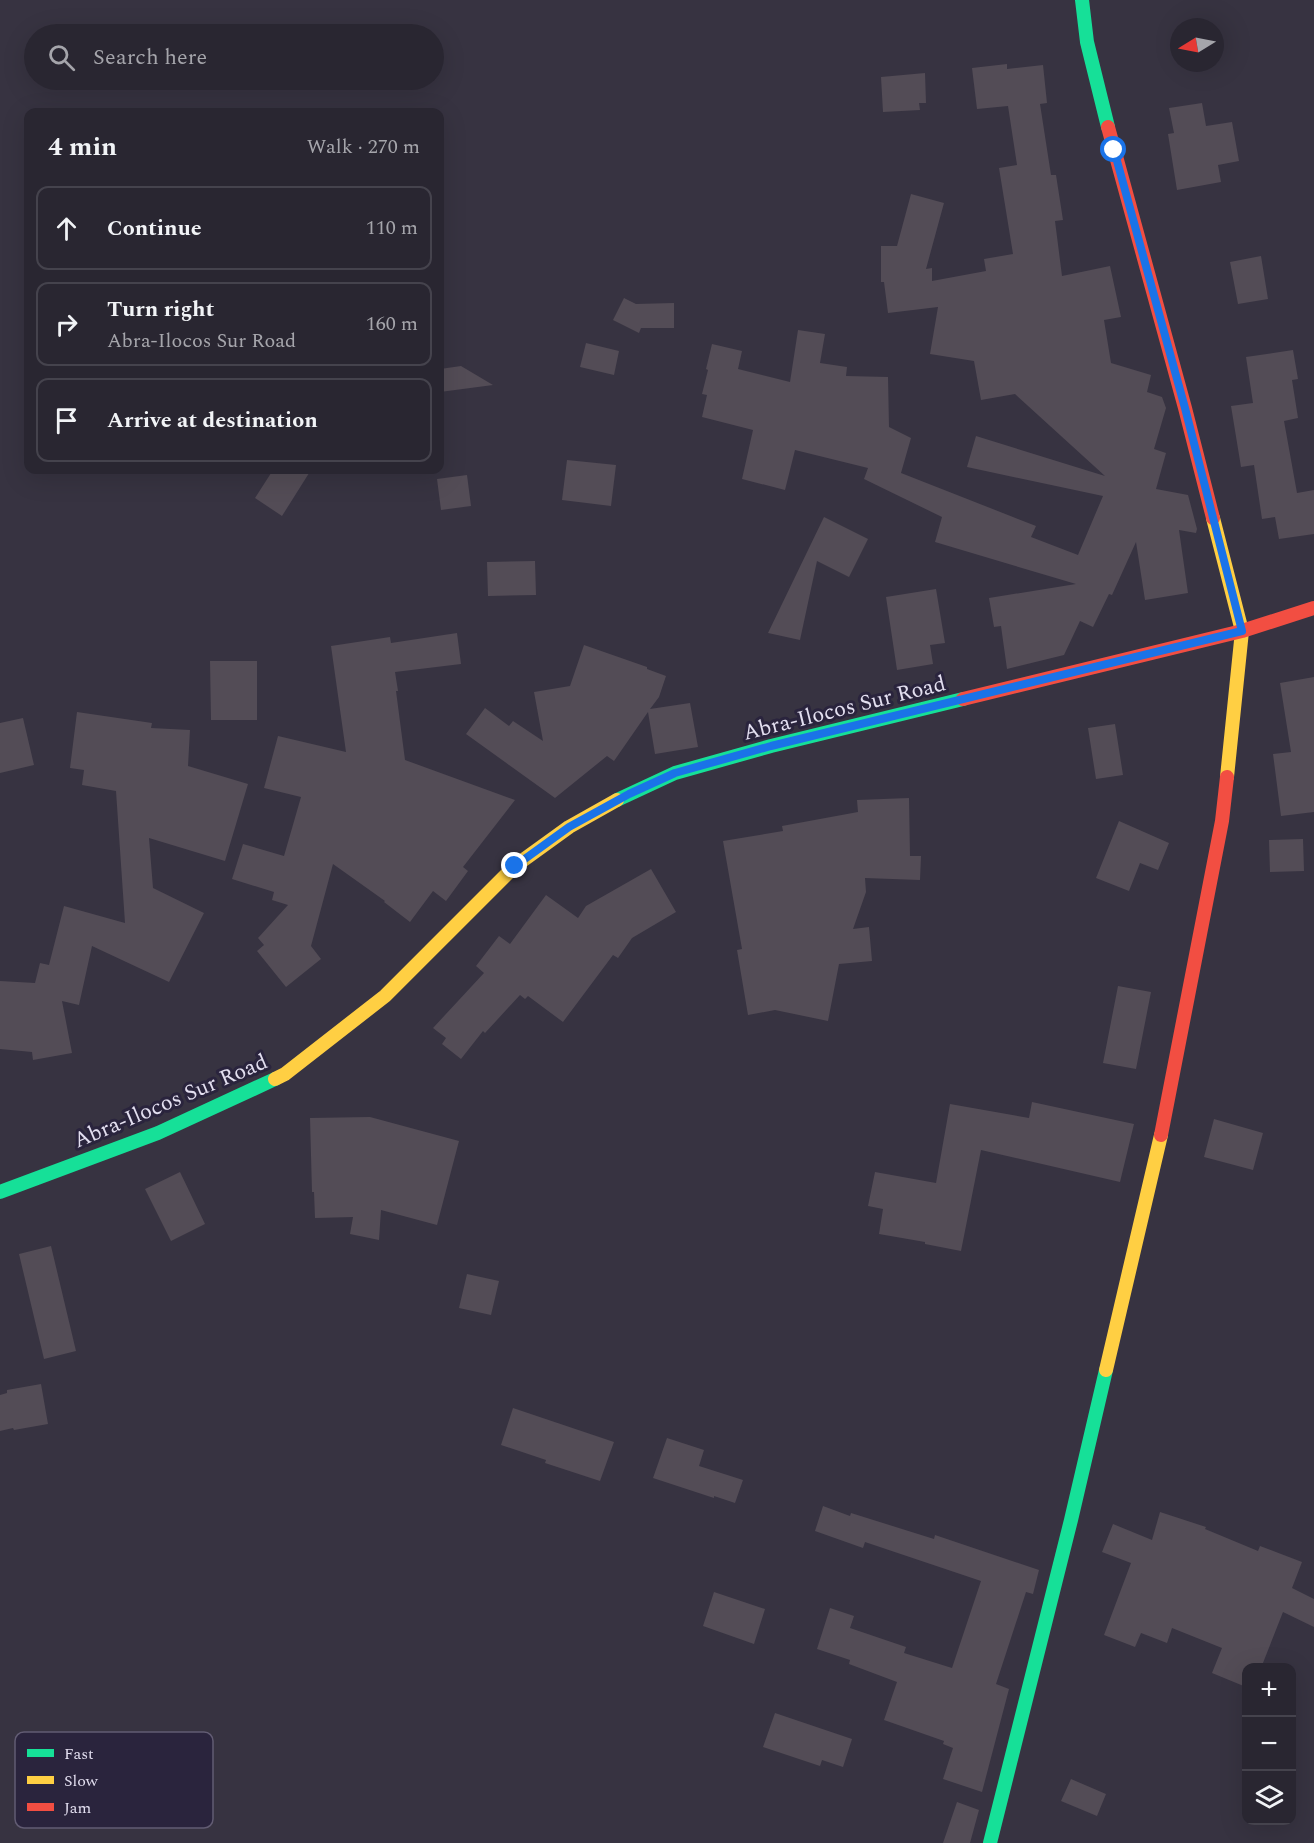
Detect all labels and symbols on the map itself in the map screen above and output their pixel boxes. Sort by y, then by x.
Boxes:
north arrow [1170,18,1224,72]
route start [1100,136,1126,162]
street label: Abra-Ilocos Sur Road [739,667,949,750]
route end [501,852,527,878]
street label: Abra-Ilocos Sur Road [68,1046,273,1157]
legend [15,1732,213,1828]
text: Fast [64,1742,94,1766]
text: Slow [64,1769,99,1793]
text: Jam [64,1796,92,1820]

